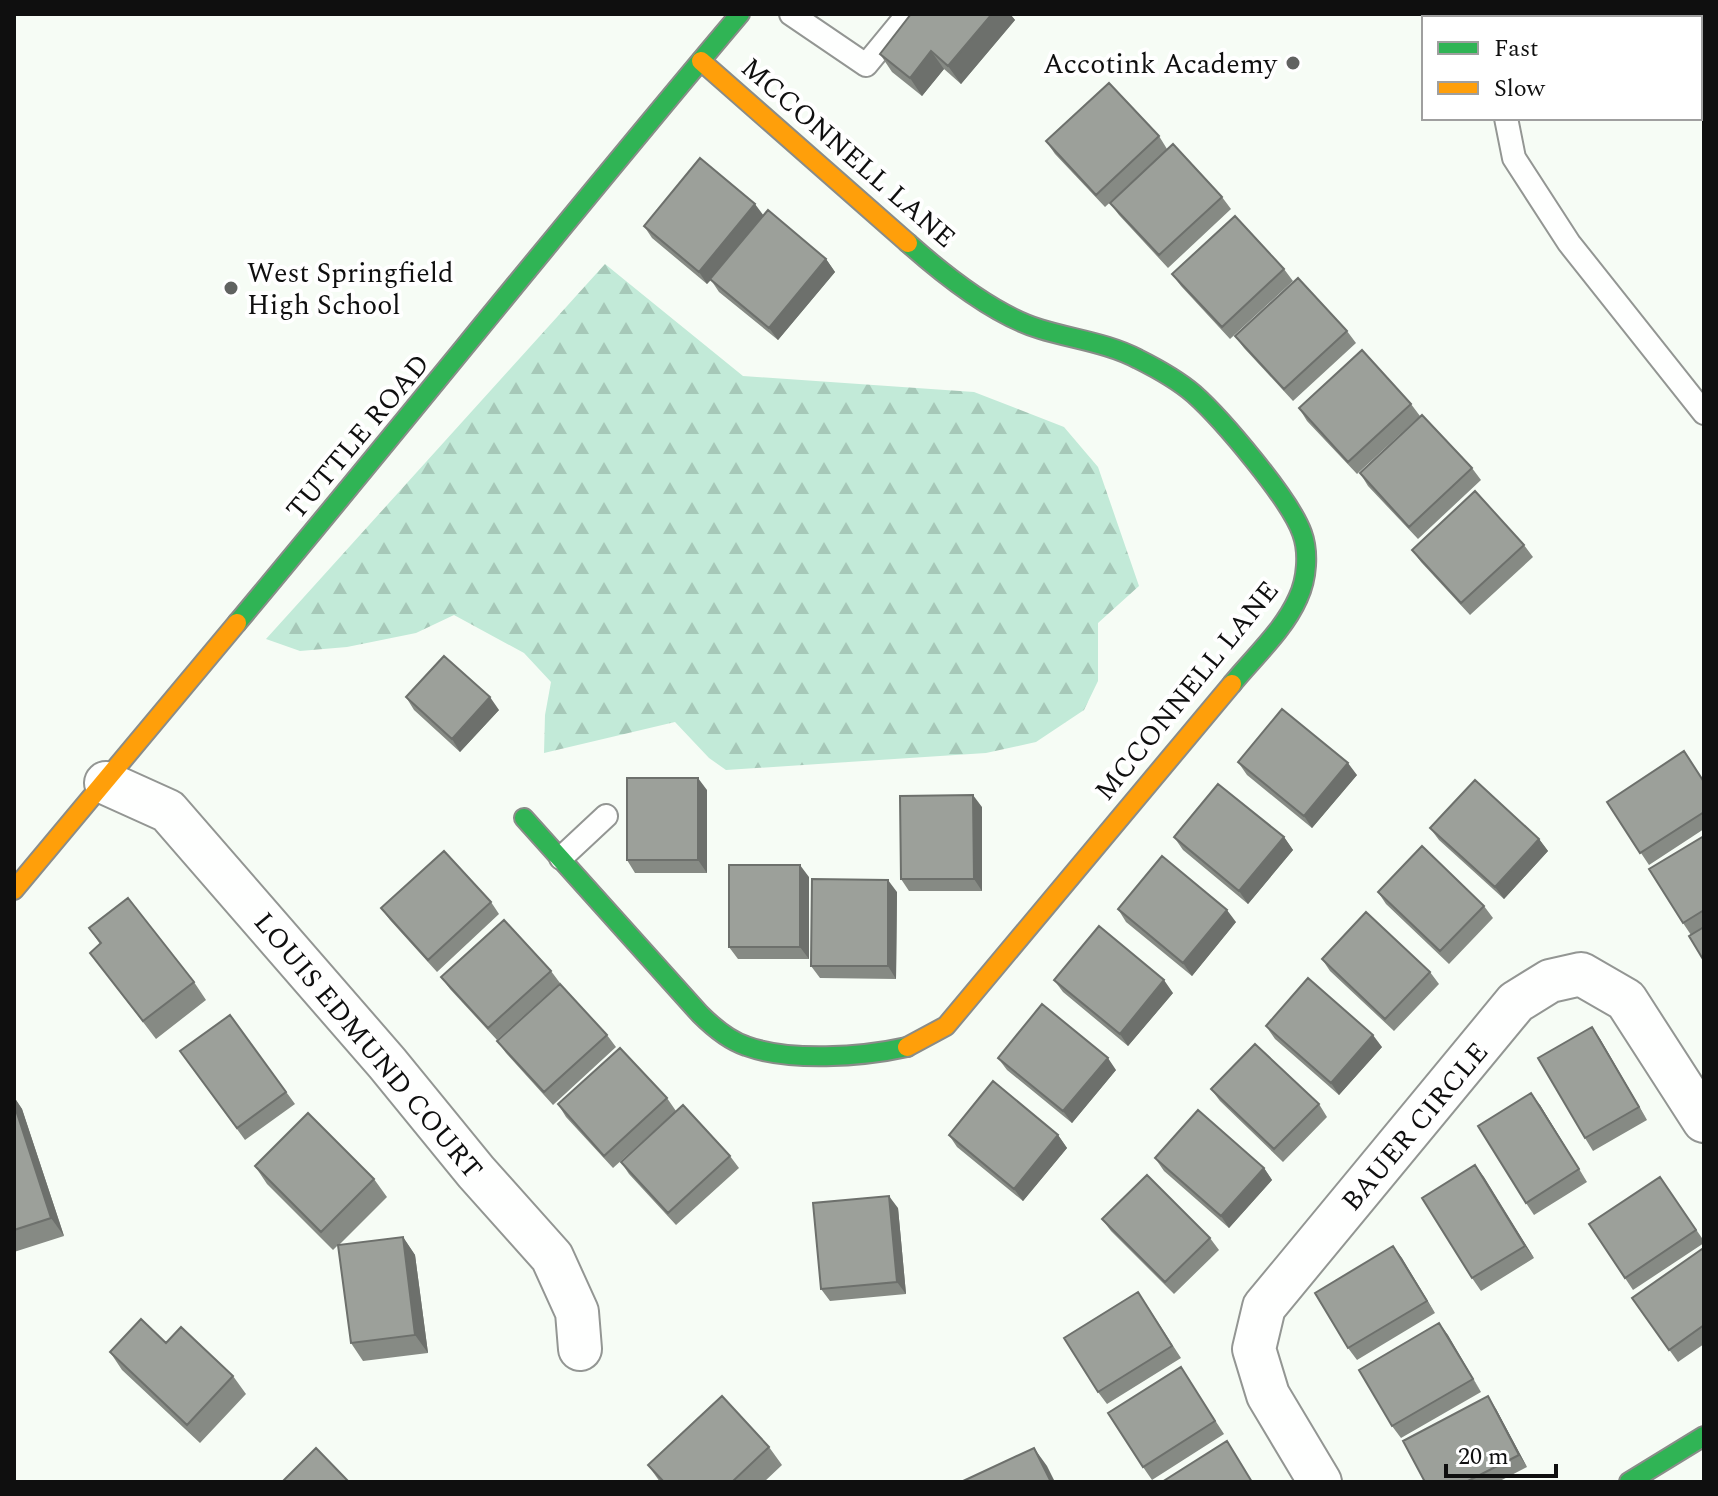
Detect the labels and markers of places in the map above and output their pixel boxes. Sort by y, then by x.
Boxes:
place label: Accotink Academy [1043,43,1279,86]
marker: Accotink Academy [1284,54,1302,72]
place label: West Springfield High School [247,252,454,327]
marker: West Springfield High School [222,279,240,297]

